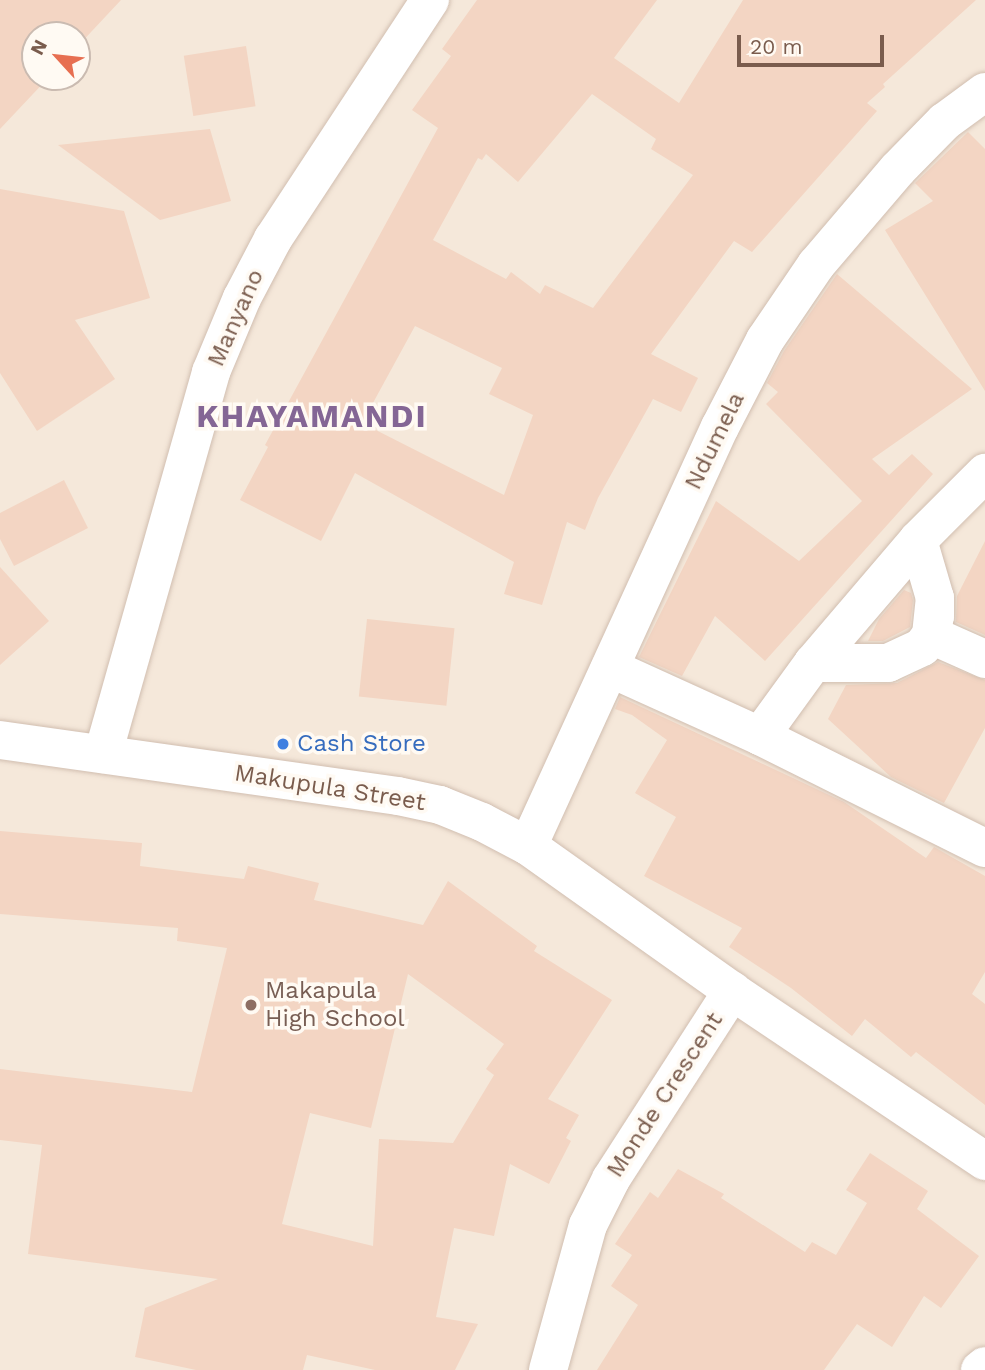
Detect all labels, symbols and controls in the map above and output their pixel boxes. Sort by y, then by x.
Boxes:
north arrow [21,21,91,91]
scale bar [740,21,887,65]
text: 20 m [750,34,802,59]
text: N [25,36,52,59]
street label: Manyano [202,265,270,371]
street label: Ndumela [679,388,751,494]
district label: KHAYAMANDI [198,397,426,435]
place label: Cash Store [297,730,426,758]
marker: Cash Store [275,736,291,752]
street label: Makupula Street [232,759,428,817]
place label: Makapula High School [265,977,405,1033]
marker: Makapula High School [243,997,259,1013]
street label: Monde Crescent [601,1007,729,1183]

